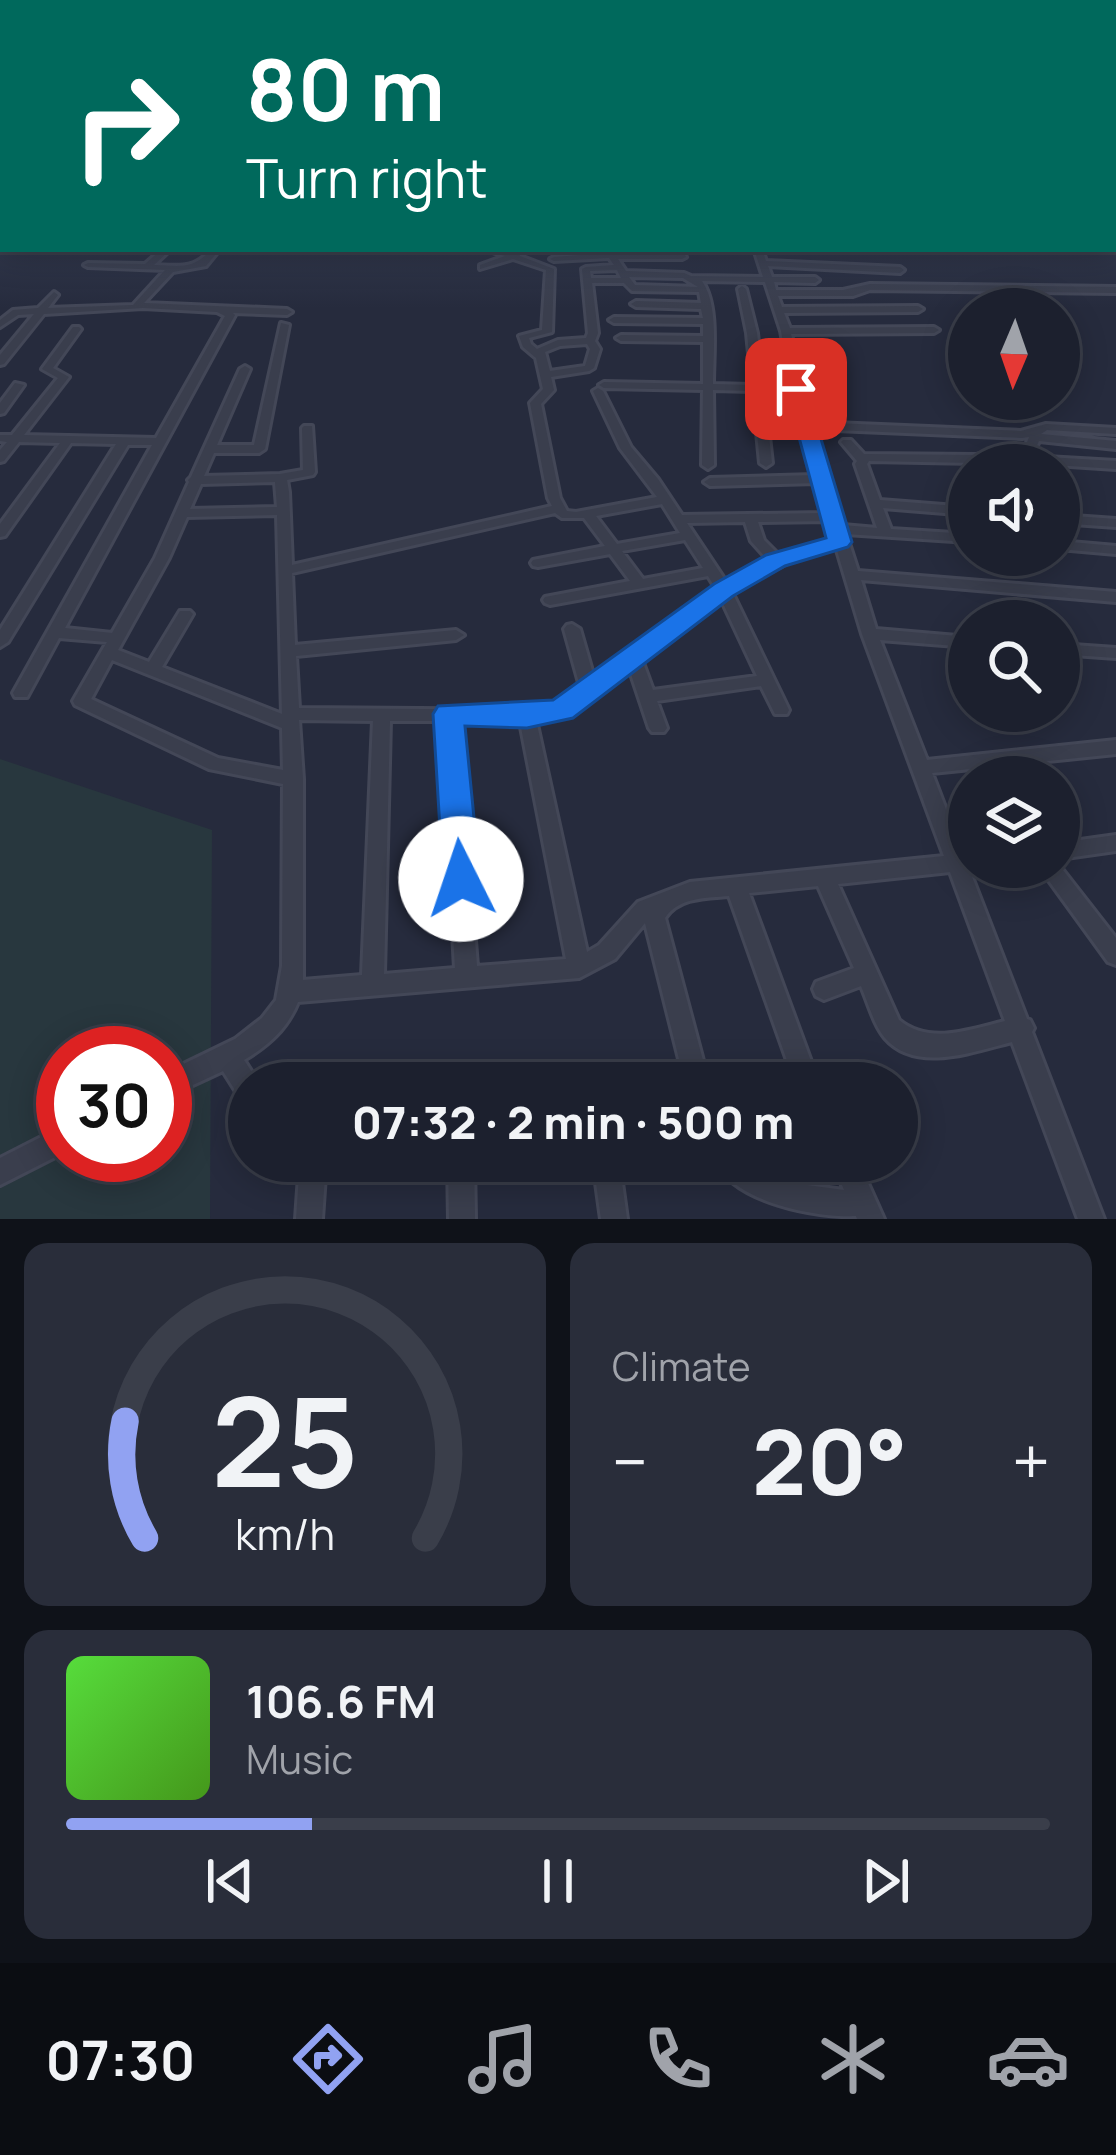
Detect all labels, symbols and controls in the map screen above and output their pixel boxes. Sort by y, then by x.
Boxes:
text: 80 m [246,31,445,146]
icon: right [48,48,204,204]
text: Turn right [246,140,488,214]
north arrow [948,288,1080,420]
map controls [948,288,1080,888]
pin [745,338,847,440]
icon: arrive [763,356,829,422]
button: sound [948,444,1080,576]
button: search [948,600,1080,732]
button: layers [948,756,1080,888]
position arrow [398,816,524,942]
speed limit sign: 30 [36,1026,192,1182]
text: 07:32 · 2 min · 500 m [352,1091,794,1153]
text: Climate [612,1339,751,1393]
text: 25 [211,1354,359,1524]
text: 20° [752,1399,908,1522]
text: − [612,1416,648,1506]
text: + [1012,1416,1050,1506]
text: km/h [235,1503,335,1562]
text: 106.6 FM [246,1670,436,1732]
text: Music [246,1732,353,1786]
icon: previous [197,1848,263,1914]
icon: pause [525,1848,591,1914]
icon: next [853,1848,919,1914]
icon: directions [286,2017,370,2101]
icon: music [461,2017,545,2101]
icon: phone [636,2017,720,2101]
icon: climate [811,2017,895,2101]
icon: car [986,2017,1070,2101]
text: 07:30 [46,2022,195,2096]

